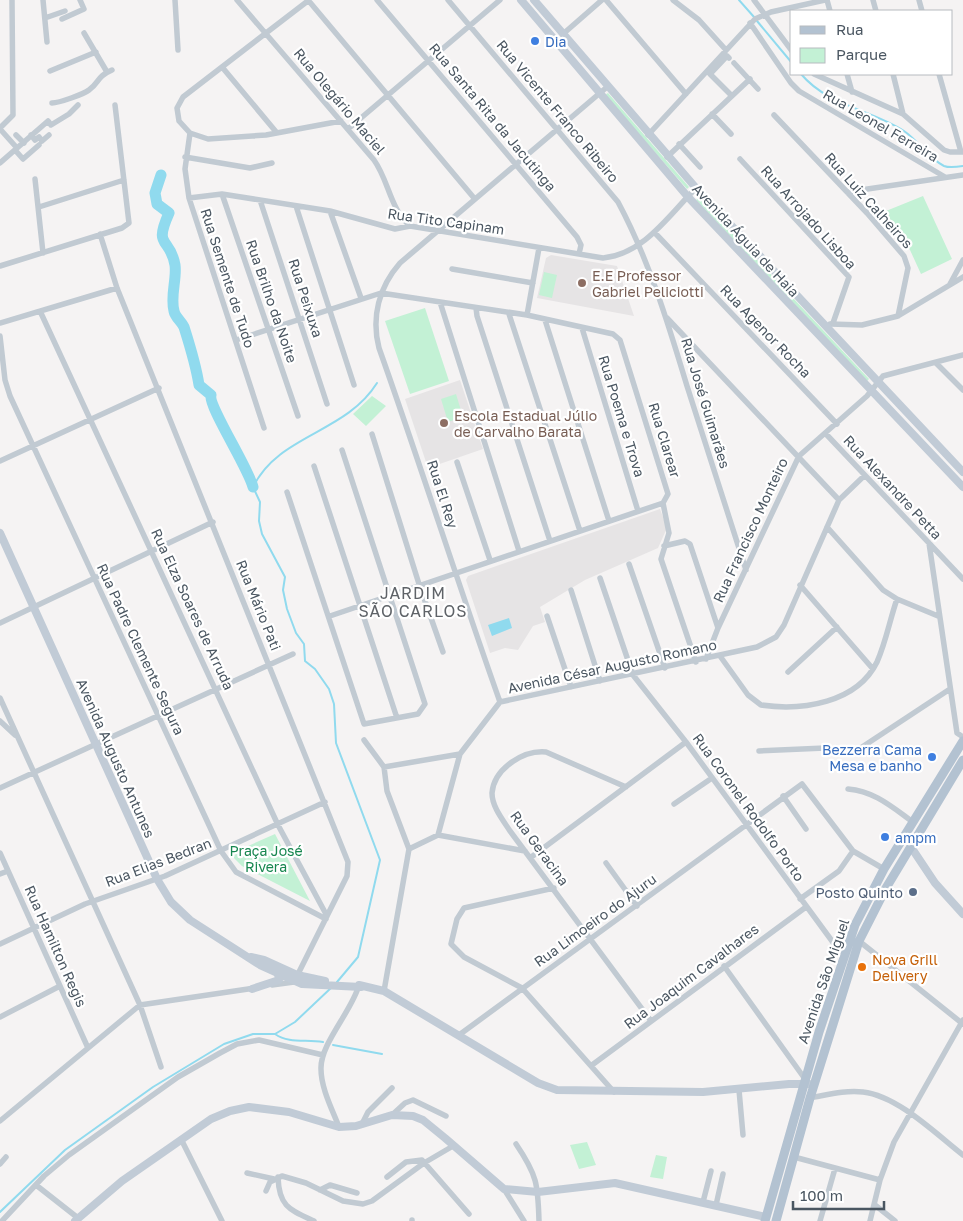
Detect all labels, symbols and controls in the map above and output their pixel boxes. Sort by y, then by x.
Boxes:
legend [790,10,953,75]
text: Rua [836,20,863,38]
place label: Dia [545,33,566,50]
marker: Dia [529,35,541,47]
street label: Rua Vicente Franco Ribeiro [493,36,623,186]
street label: Rua Santa Rita da Jacutinga [426,40,560,194]
street label: Rua Olegário Maciel [291,44,389,158]
text: Parque [836,45,887,63]
street label: Rua Leonel Ferreira [820,85,942,165]
street label: Rua Luiz Calheiros [821,149,917,251]
street label: Rua Arrojado Lisboa [758,162,860,272]
street label: Avenida Águia de Haia [689,180,803,300]
street label: Rua Tito Capinam [387,204,505,238]
street label: Rua Semente de Tudo [197,206,259,350]
street label: Rua Brilho da Noite [243,237,301,365]
street label: Rua Peixuxa [285,257,327,339]
place label: E.E Professor Gabriel Peliciotti [592,267,704,300]
marker: E.E Professor Gabriel Peliciotti [576,277,588,289]
street label: Rua Agenor Rocha [717,281,815,381]
street label: Rua José Guimarães [678,336,734,470]
street label: Rua Poema e Trova [595,353,649,479]
street label: Rua Clarear [645,400,685,480]
place label: Escola Estadual Júlio de Carvalho Barata [454,407,597,440]
marker: Escola Estadual Júlio de Carvalho Barata [438,417,450,429]
street label: Rua Alexandre Petta [840,431,946,543]
street label: Rua Francisco Monteiro [709,455,791,605]
street label: Rua El Rey [424,458,462,530]
street label: Rua Elza Soares de Arruda [148,526,238,692]
street label: Rua Mário Pati [233,557,285,653]
street label: Rua Padre Clemente Segura [94,561,188,737]
district label: JARDIM SÃO CARLOS [358,583,468,621]
street label: Avenida César Augusto Romano [506,636,718,696]
street label: Avenida Augusto Antunes [73,676,159,840]
street label: Rua Coronel Rodolfo Porto [690,730,808,884]
place label: Bezzerra Cama Mesa e banho [822,741,922,774]
marker: Bezzerra Cama Mesa e banho [926,751,938,763]
street label: Rua Geracina [507,807,573,889]
place label: ampm [895,829,936,846]
marker: ampm [879,831,891,843]
street label: Rua Elias Bedran [102,834,214,890]
park label: Praça José Rivera [229,842,303,875]
street label: Rua Limoeiro do Ajuru [531,870,659,970]
street label: Rua Hamilton Regis [22,883,90,1009]
place label: Posto Quinto [816,884,903,901]
marker: Posto Quinto [907,886,919,898]
street label: Avenida São Miguel [794,916,852,1046]
street label: Rua Joaquim Cavalhares [620,920,762,1032]
place label: Nova Grill Delivery [872,951,938,984]
marker: Nova Grill Delivery [856,961,868,973]
scale bar [793,1178,884,1210]
text: 100 m [800,1186,843,1204]

